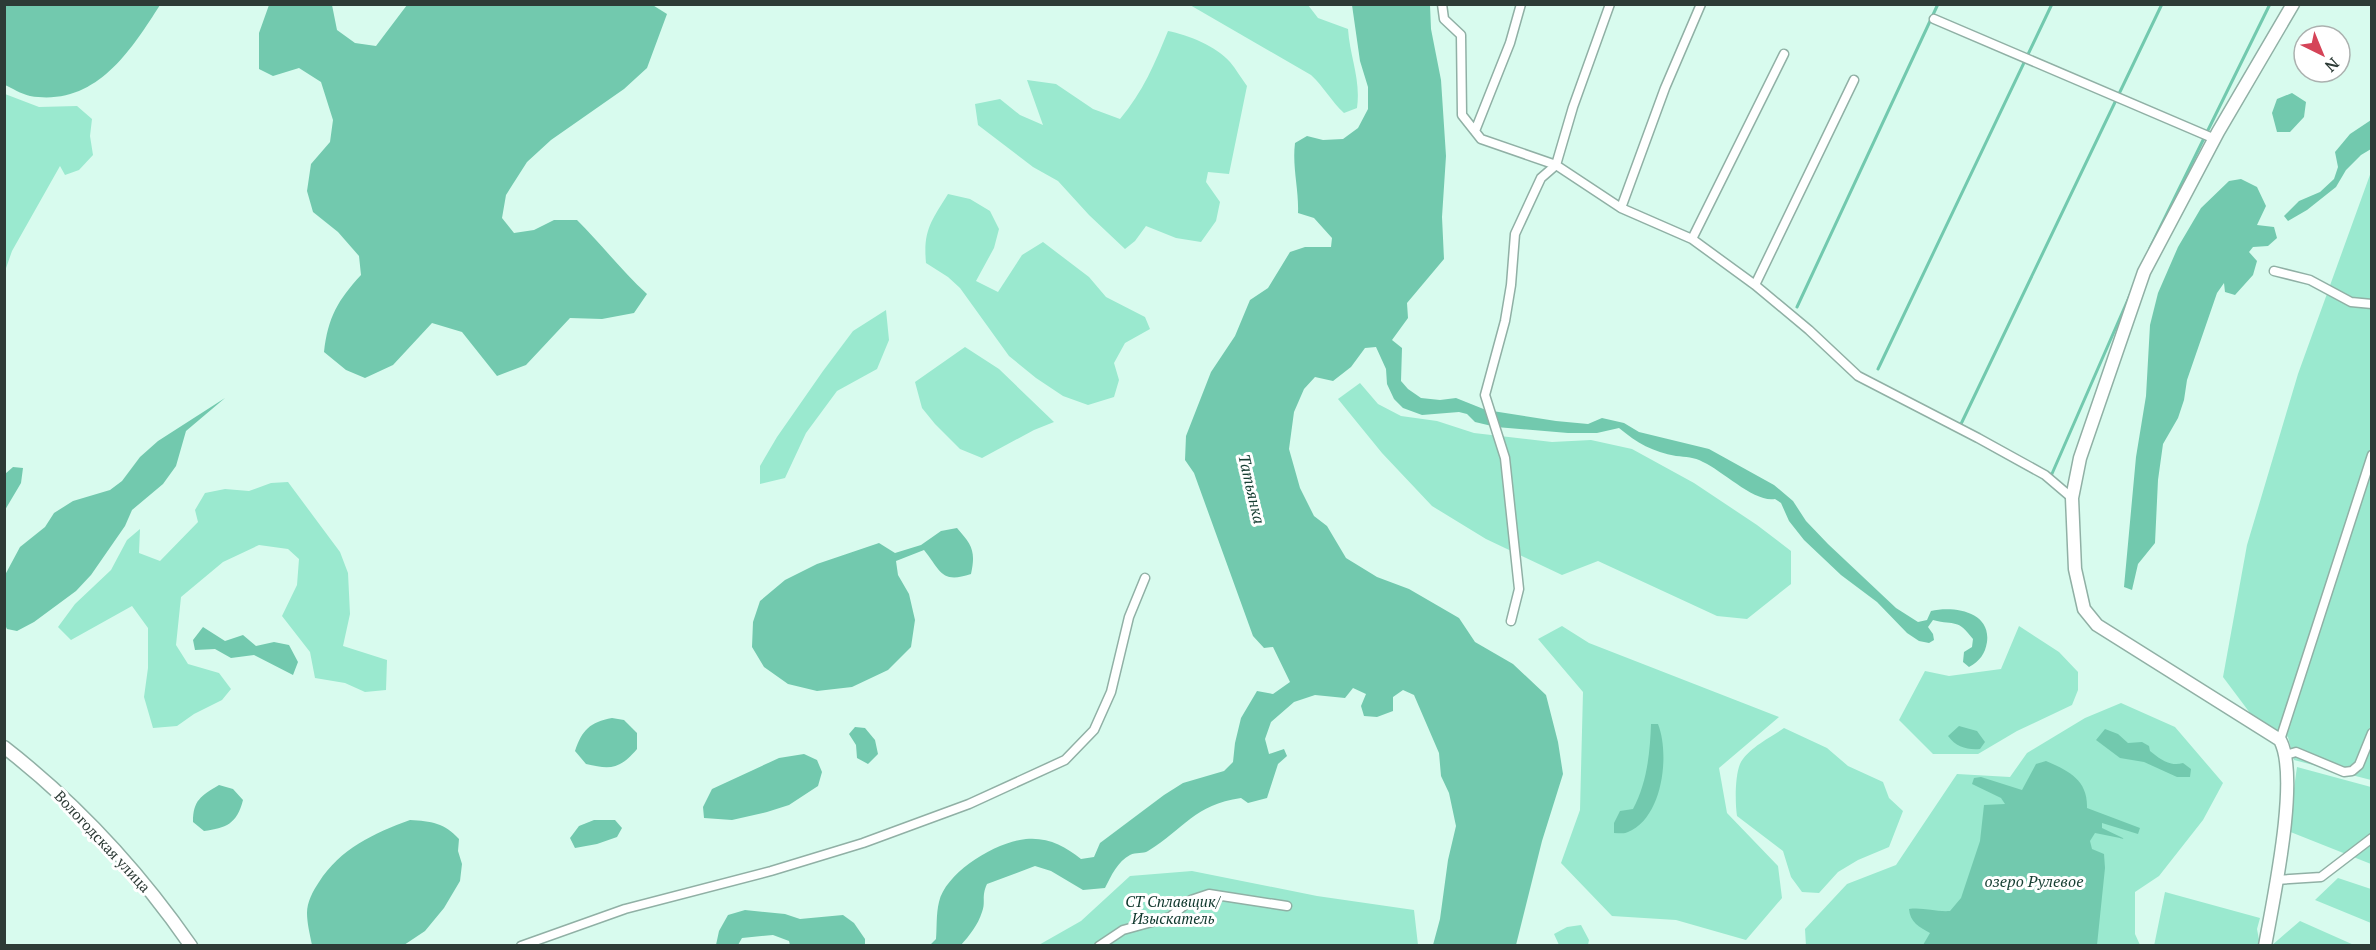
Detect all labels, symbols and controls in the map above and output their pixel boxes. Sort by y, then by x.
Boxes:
north arrow [2292,24,2352,84]
text: N [2320,53,2344,77]
water label: Татьянка [1233,452,1271,526]
street label: Вологодская улица [51,786,156,896]
water label: озеро Рулевое [1985,870,2083,892]
park label: СТ Сплавщик/ Изыскатель [1125,891,1222,928]

